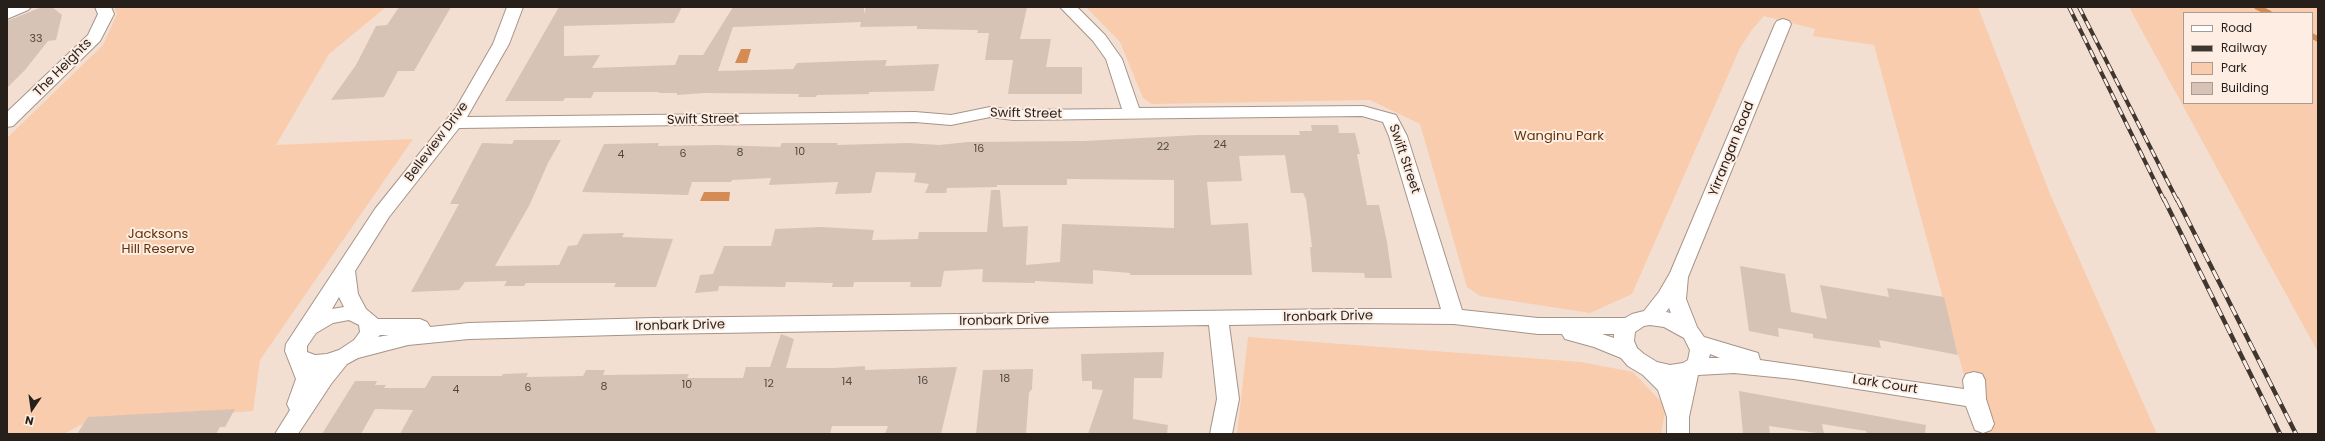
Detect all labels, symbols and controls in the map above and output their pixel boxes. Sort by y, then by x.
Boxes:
legend [2183,12,2313,104]
text: Road [2221,19,2252,36]
house number: 33 [30,32,42,46]
street label: The Heights [31,36,95,100]
text: Railway [2221,39,2267,56]
text: Park [2221,59,2247,76]
text: Building [2221,79,2269,96]
street label: Belleview Drive [402,99,472,185]
street label: Yirrangan Road [1706,99,1758,199]
street label: Swift Street [990,106,1062,122]
street label: Swift Street [667,112,739,128]
street label: Swift Street [1385,122,1423,196]
park label: Wanginu Park [1514,129,1604,145]
house number: 24 [1213,138,1227,152]
house number: 22 [1157,140,1169,154]
house number: 16 [974,142,984,156]
house number: 10 [795,145,805,159]
house number: 8 [737,146,743,160]
house number: 6 [680,147,686,161]
house number: 4 [618,148,624,162]
park label: Jacksons Hill Reserve [121,227,195,258]
street label: Ironbark Drive [1283,308,1373,326]
street label: Ironbark Drive [959,312,1049,330]
street label: Ironbark Drive [635,317,725,335]
house number: 18 [1000,372,1010,386]
street label: Lark Court [1851,372,1919,398]
house number: 16 [918,374,928,388]
house number: 14 [842,375,852,389]
house number: 12 [764,377,774,391]
house number: 10 [682,378,692,392]
house number: 8 [601,380,607,394]
house number: 6 [525,381,531,395]
house number: 4 [453,383,459,397]
north arrow [12,389,52,429]
text: N [23,412,35,429]

